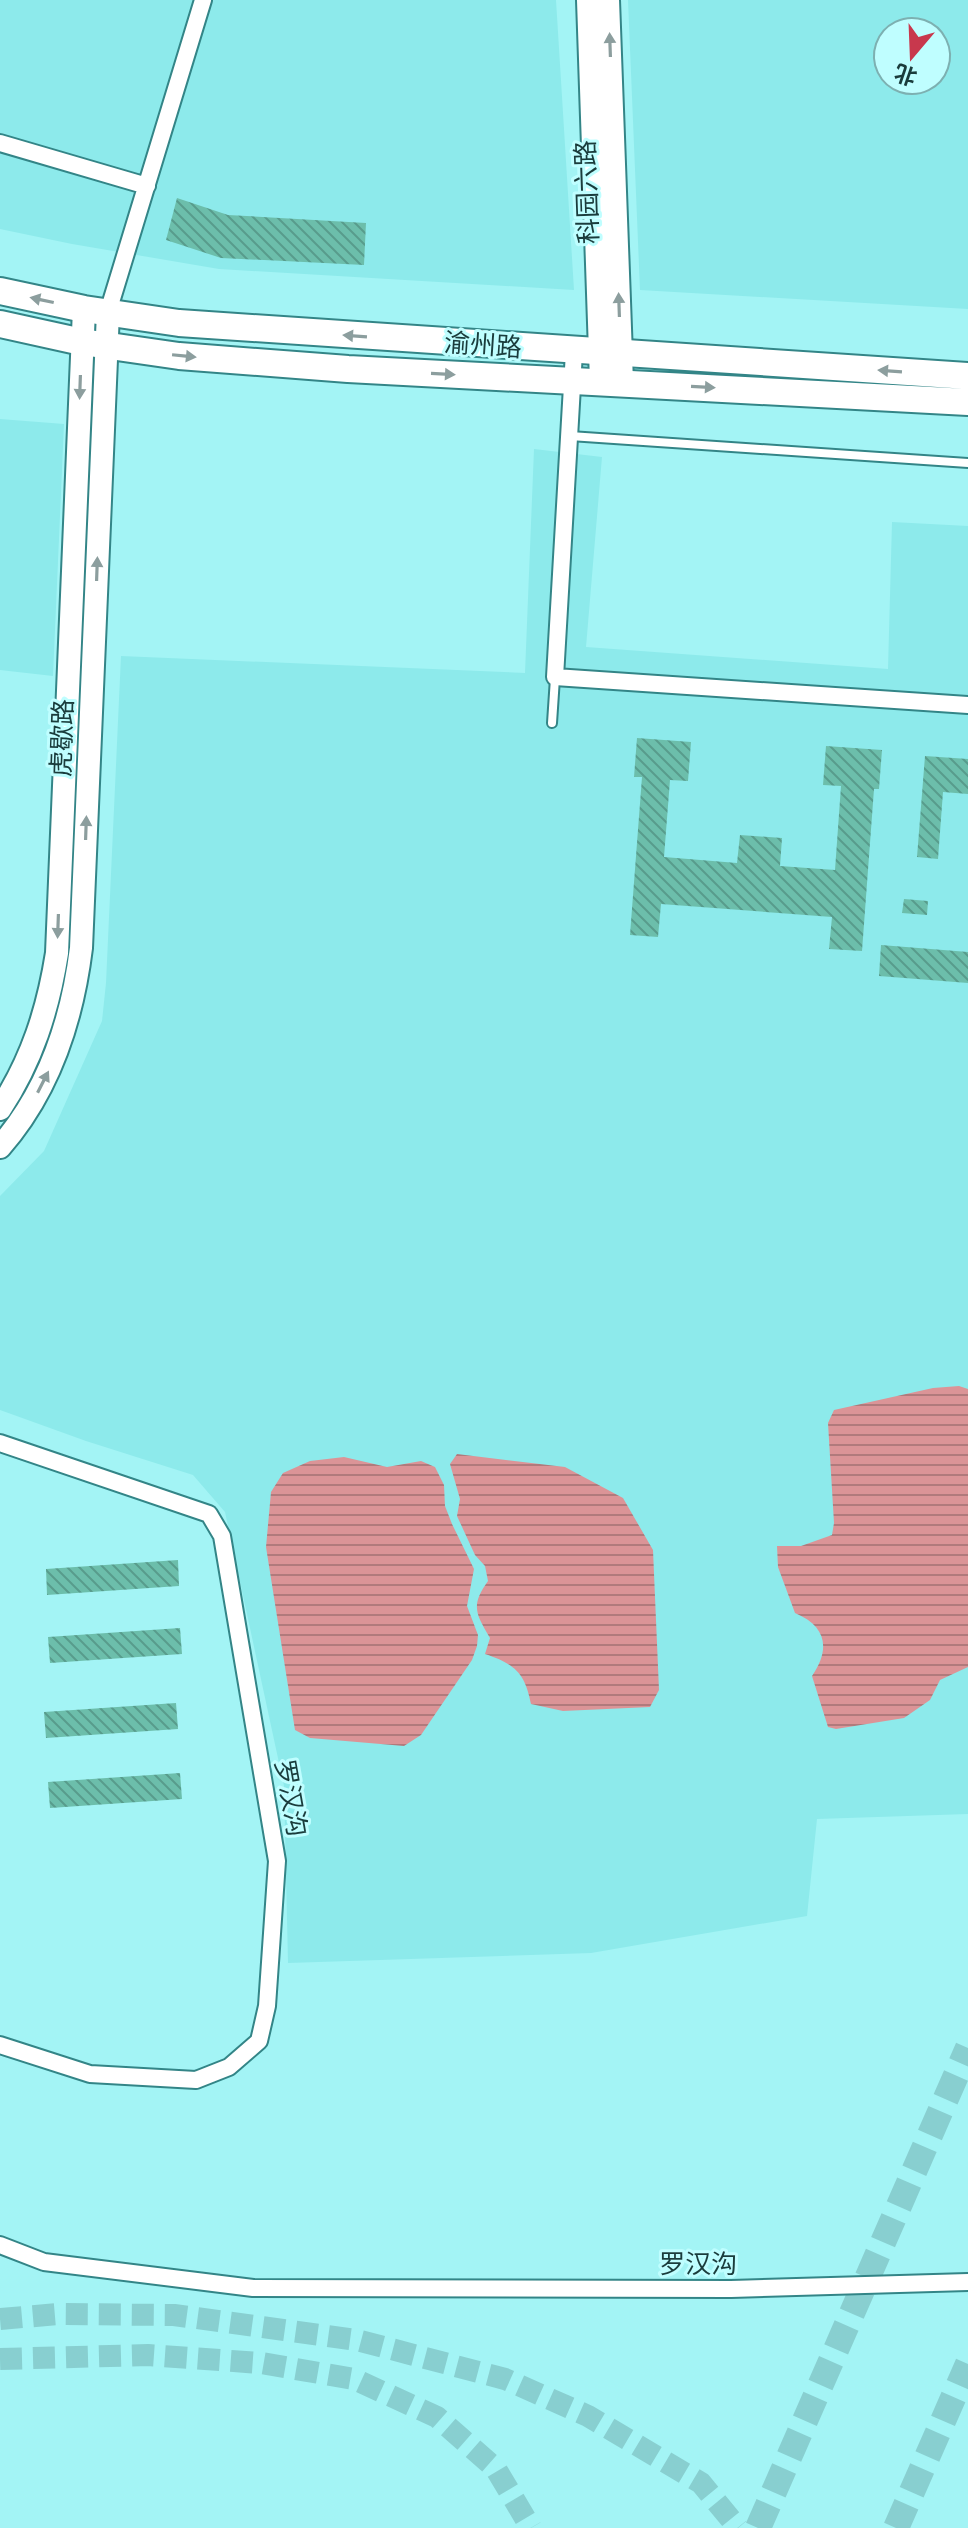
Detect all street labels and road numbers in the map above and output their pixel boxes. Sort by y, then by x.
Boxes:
street label: 科园六路 [568,139,605,245]
street label: 渝州路 [443,325,523,364]
street label: 虎歇路 [44,698,79,778]
street label: 罗汉沟 [268,1757,315,1839]
street label: 罗汉沟 [659,2247,737,2280]

